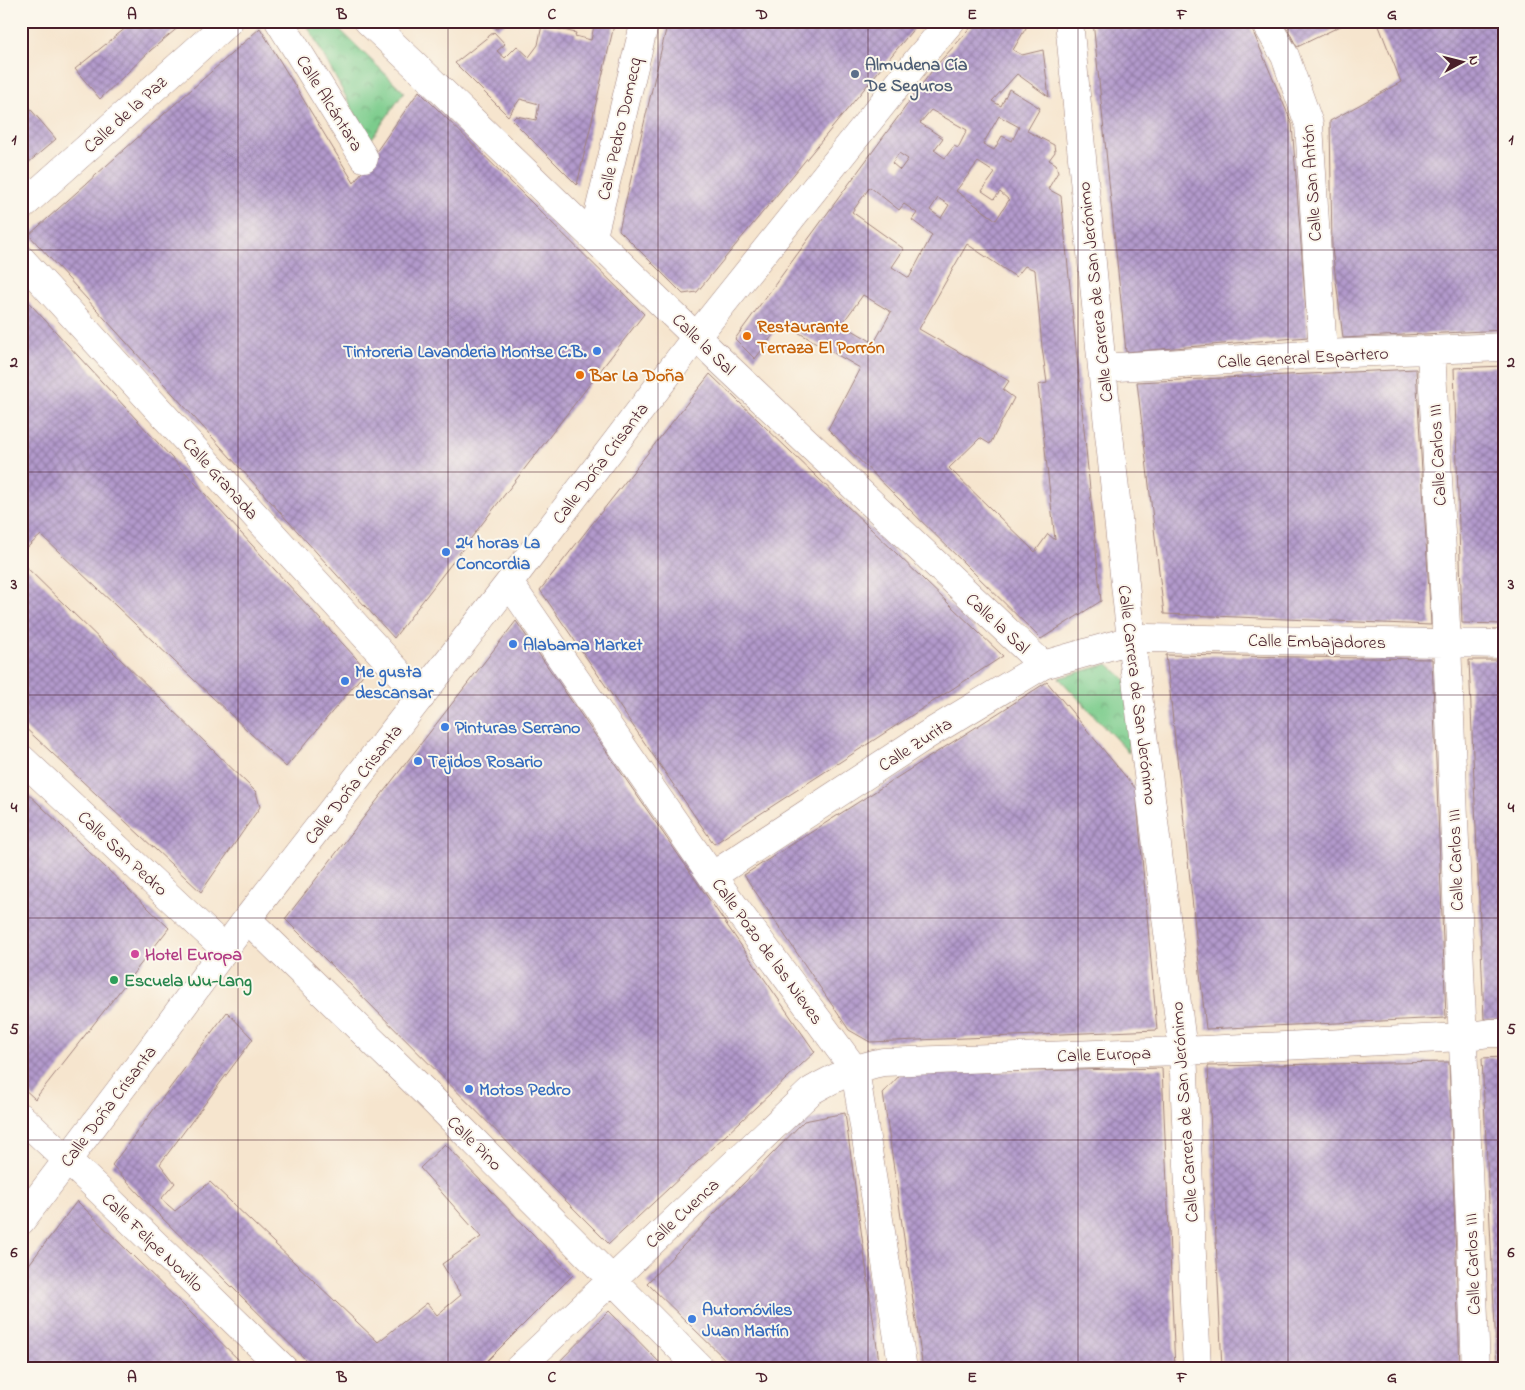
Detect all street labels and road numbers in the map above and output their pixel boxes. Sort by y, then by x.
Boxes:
street label: Calle Alcántara [288,51,368,157]
street label: Calle Pedro Domecq [592,55,650,203]
street label: Calle de la Paz [79,70,174,160]
street label: Calle San Antón [1296,123,1330,242]
street label: Calle Carrera de San Jerónimo [1072,180,1121,403]
street label: Calle la Sal [665,308,740,382]
street label: Calle General Espartero [1217,342,1389,376]
street label: Calle Doña Crisanta [547,398,656,530]
street label: Calle Carlos III [1423,403,1455,507]
street label: Calle Granada [175,432,264,526]
street label: Calle Carrera de San Jerónimo [1110,584,1162,807]
street label: Calle la Sal [959,588,1035,661]
street label: Calle Embajadores [1248,629,1386,657]
street label: Calle Zurita [874,712,958,779]
street label: Calle Doña Crisanta [299,720,410,851]
street label: Calle San Pedro [71,806,173,903]
street label: Calle Carlos III [1442,808,1472,911]
street label: Calle Pozo de las Nieves [704,874,829,1031]
street label: Calle Carrera de San Jerónimo [1165,1001,1207,1223]
street label: Calle Doña Crisanta [55,1041,164,1173]
street label: Calle Europa [1057,1041,1151,1071]
street label: Calle Pino [440,1111,507,1178]
street label: Calle Cuenca [640,1173,726,1256]
street label: Calle Felipe Novillo [95,1188,209,1299]
street label: Calle Carlos III [1459,1212,1489,1315]

